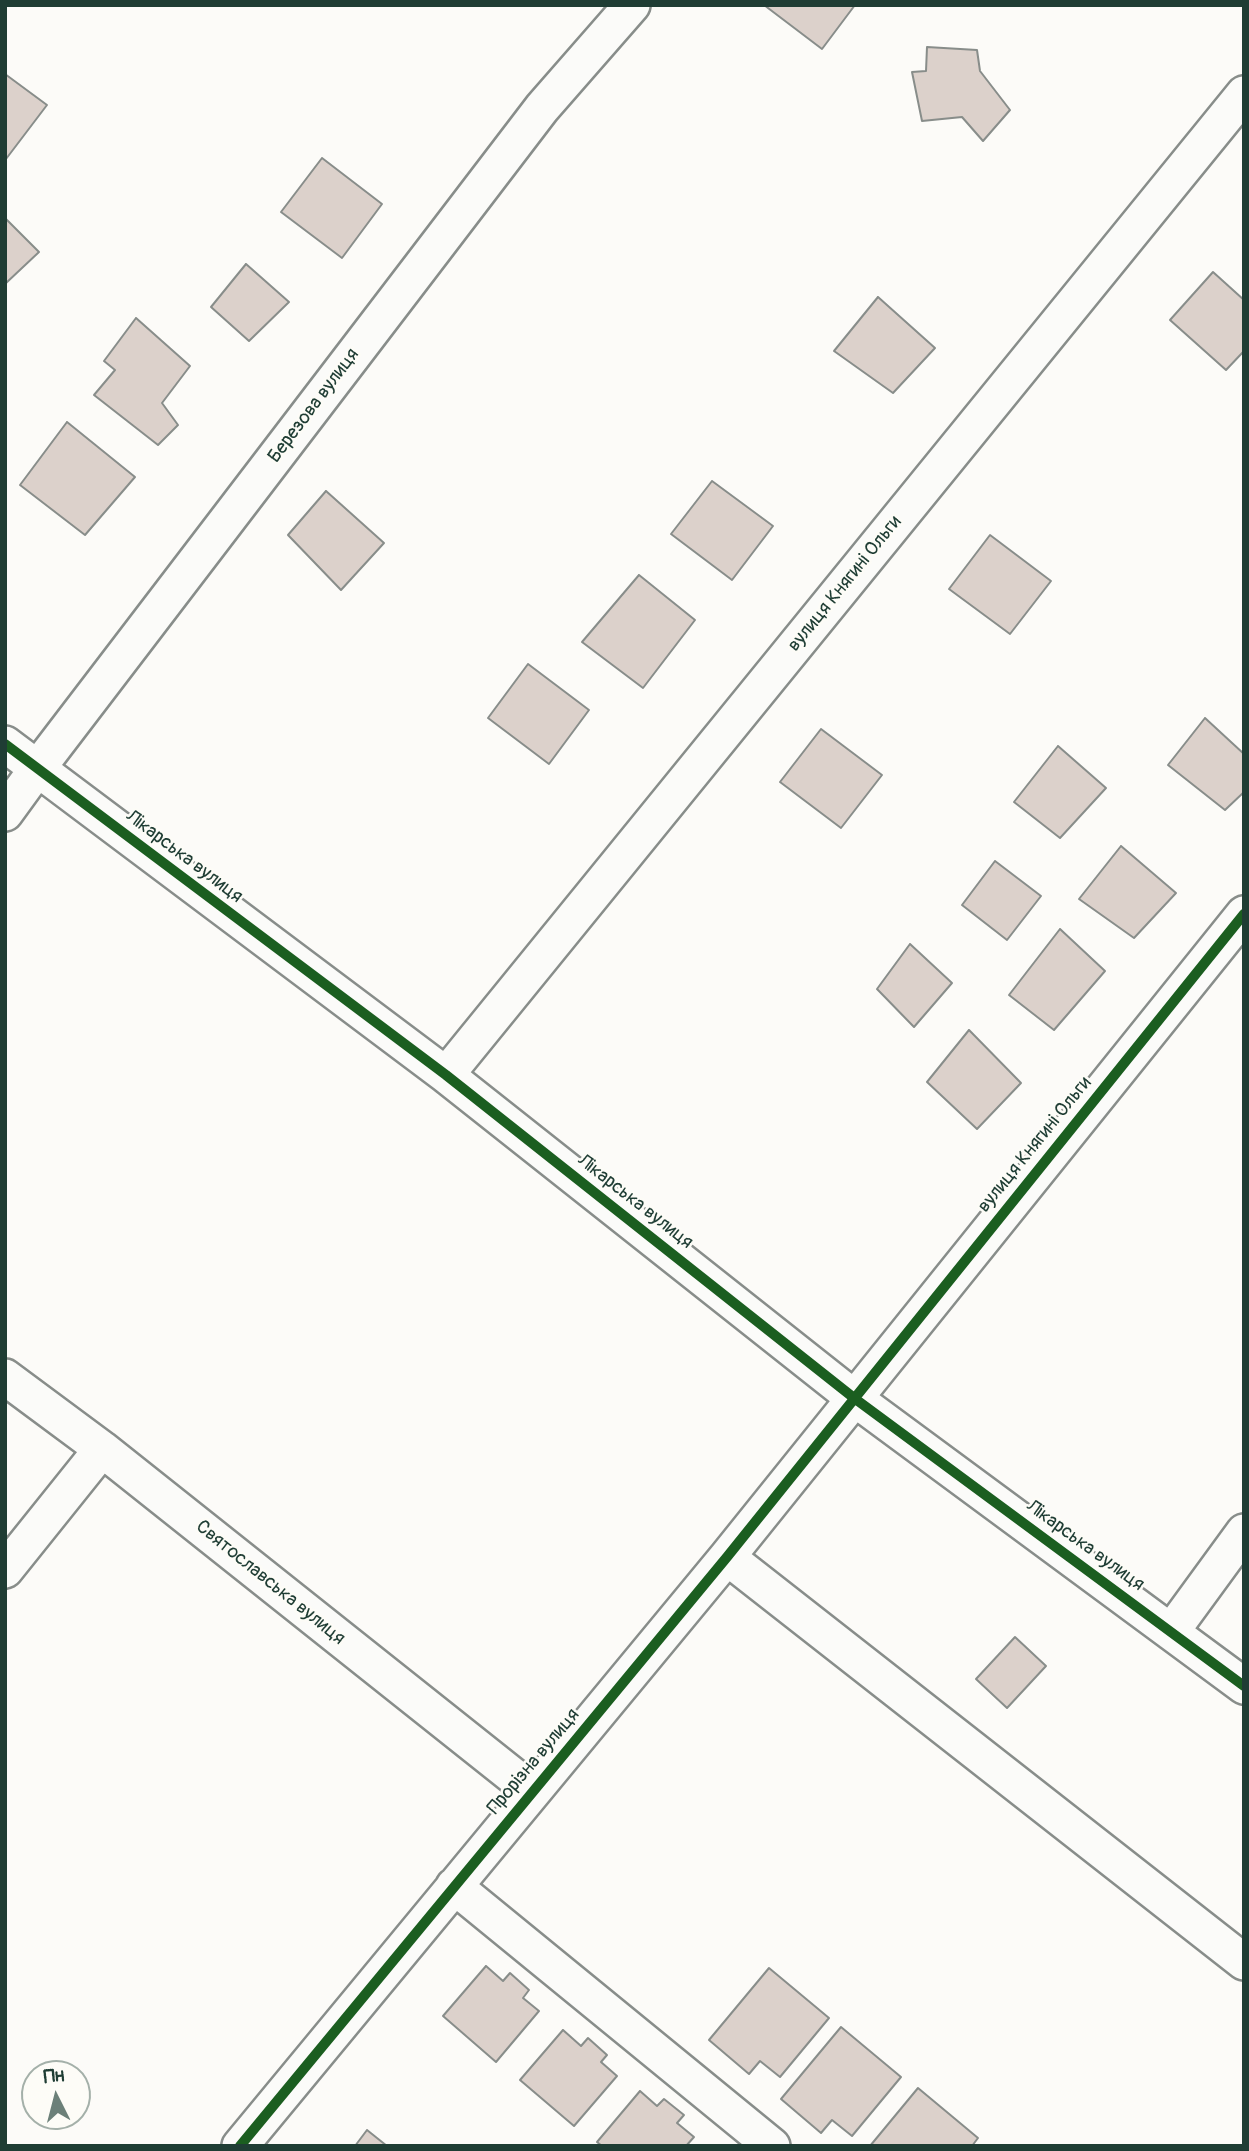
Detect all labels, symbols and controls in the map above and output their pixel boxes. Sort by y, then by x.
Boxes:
street label: Березова вулиця [264,344,364,468]
street label: вулиця Княгині Ольги [783,512,907,656]
street label: Лікарська вулиця [121,806,247,908]
street label: вулиця Княгині Ольги [973,1073,1097,1217]
street label: Лікарська вулиця [573,1150,697,1254]
street label: Лікарська вулиця [1022,1496,1148,1596]
street label: Святославська вулиця [191,1516,349,1650]
street label: Прорізна вулиця [483,1704,585,1820]
north arrow [21,2060,91,2130]
text: Пн [42,2063,66,2089]

